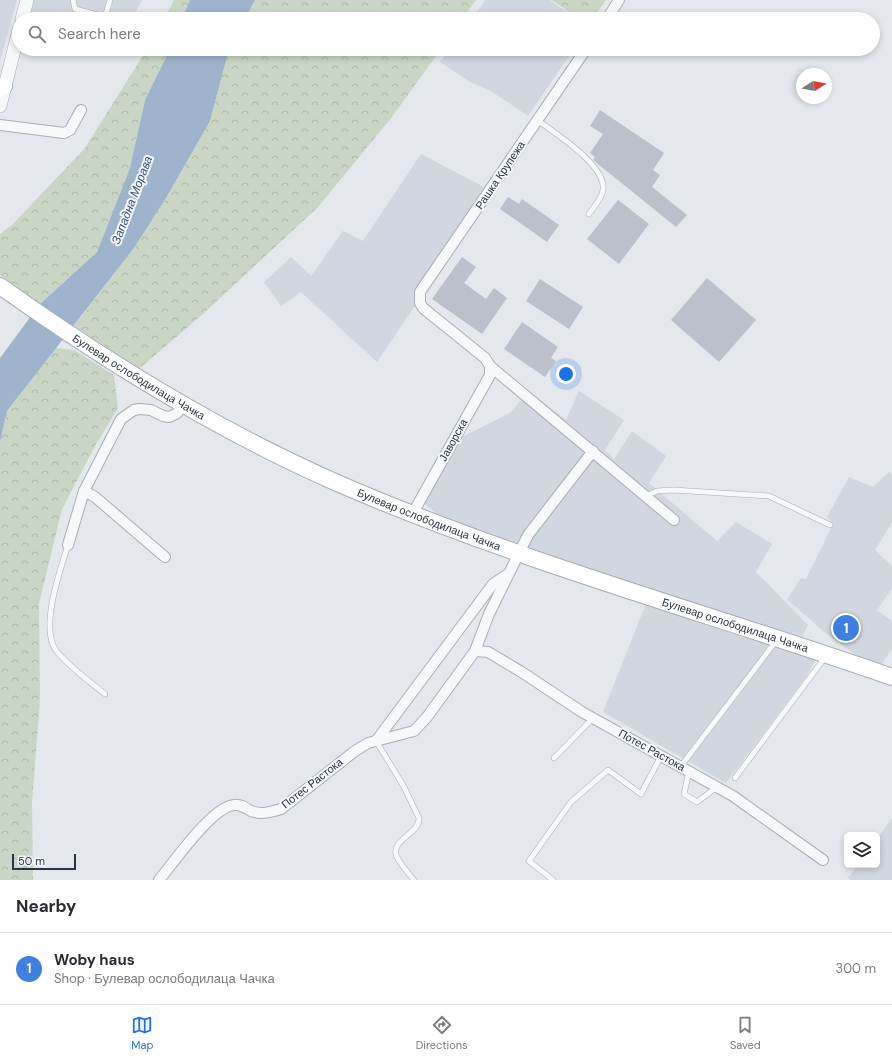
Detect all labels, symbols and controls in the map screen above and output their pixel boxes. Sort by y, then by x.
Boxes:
search box [12,12,880,56]
icon: search [26,23,48,45]
text: Search here [58,24,141,44]
north arrow [796,68,832,104]
street label: Рашка Крупежа [472,137,528,212]
water label: Западна Морава [108,153,156,246]
street label: Булевар ослободилаца Чачка [70,331,208,423]
your location [556,364,576,384]
street label: Јаворска [436,416,471,464]
street label: Булевар ослободилаца Чачка [355,485,504,554]
street label: Булевар ослободилаца Чачка [660,595,811,655]
pin: 1 [833,613,859,643]
street label: Потес Растока [616,726,689,774]
street label: Потес Растока [279,754,346,811]
map controls [844,832,880,868]
button: layers [844,832,880,868]
scale bar [12,852,76,871]
text: 50 m [18,854,45,868]
text: Nearby [16,895,76,917]
text: Woby haus [54,950,135,970]
text: 1 [27,960,31,977]
text: 300 m [835,960,876,977]
text: Shop · Булевар ослободилаца Чачка [54,970,275,987]
tab: Map [131,1014,153,1052]
tab: Directions [416,1014,468,1052]
tab: Saved [730,1014,761,1052]

